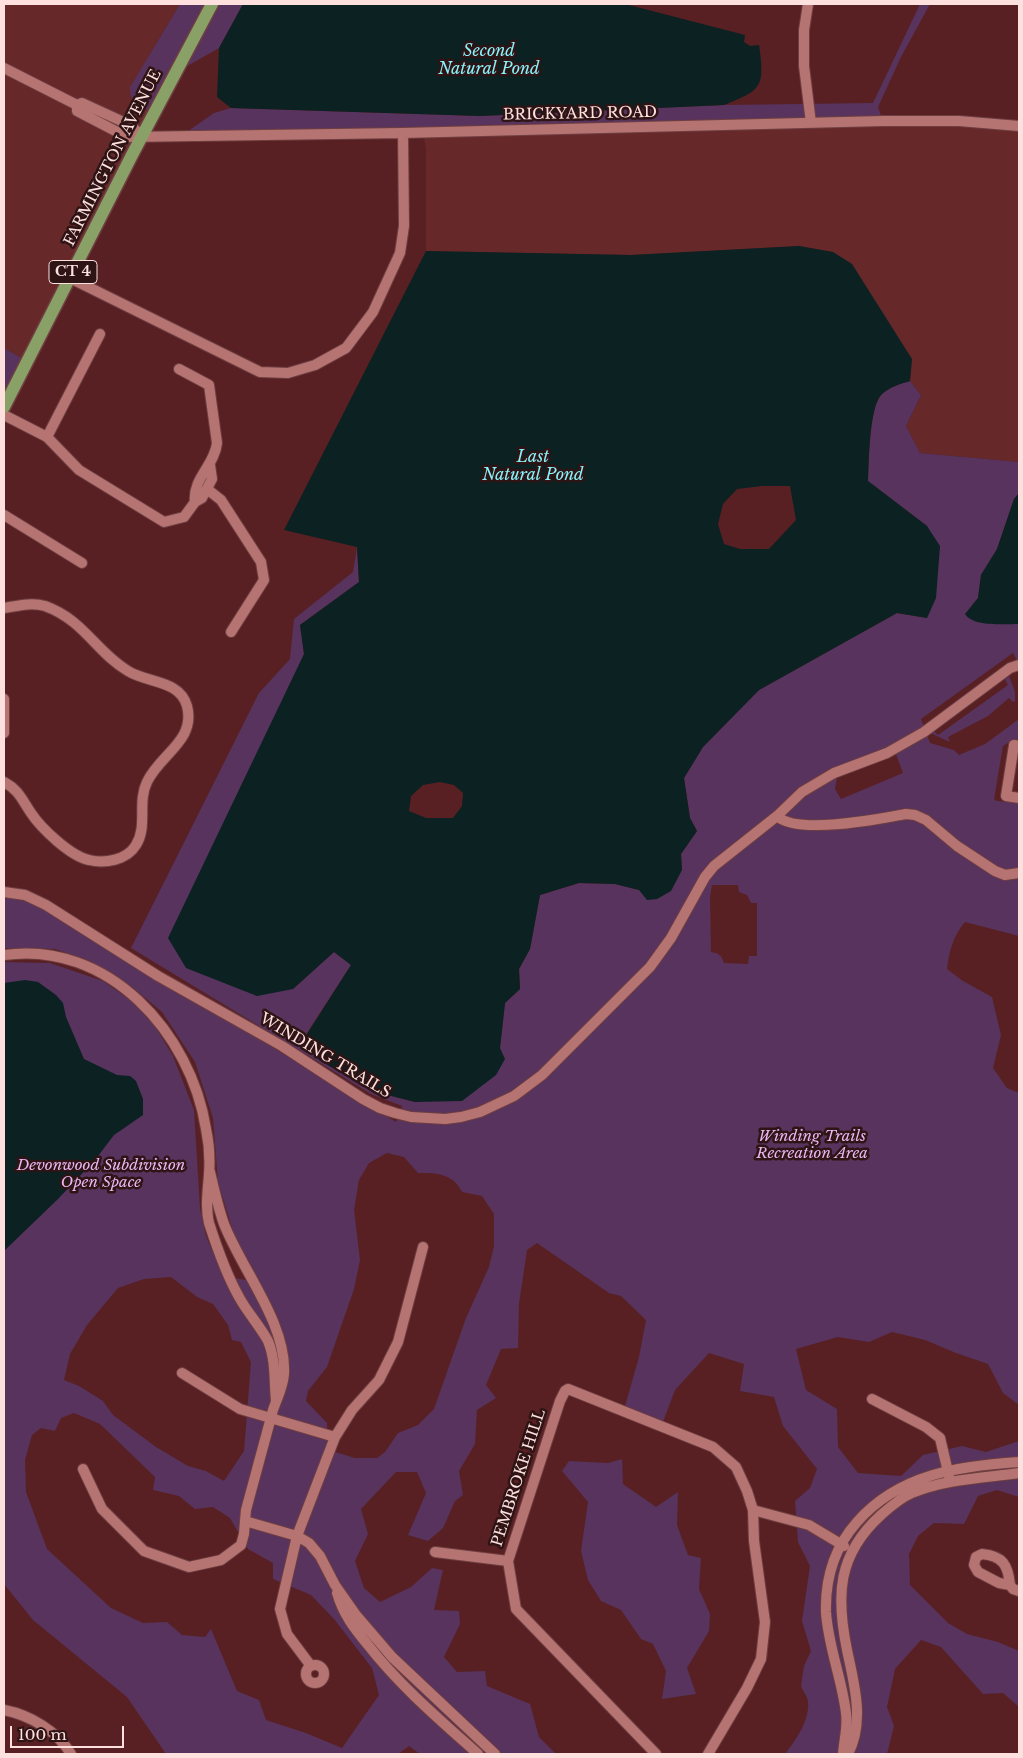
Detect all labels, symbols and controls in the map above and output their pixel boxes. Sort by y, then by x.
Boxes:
water label: Second Natural Pond [438,41,540,79]
street label: FARMINGTON AVENUE [61,67,165,249]
street label: BRICKYARD ROAD [503,104,657,124]
road number: CT 4 [49,260,97,284]
water label: Last Natural Pond [482,447,584,485]
street label: WINDING TRAILS [256,1010,394,1102]
park label: Winding Trails Recreation Area [756,1128,868,1163]
park label: Devonwood Subdivision Open Space [17,1157,185,1192]
street label: PEMBROKE HILL [488,1407,550,1549]
scale bar [12,1716,126,1748]
text: 100 m [18,1725,67,1744]

